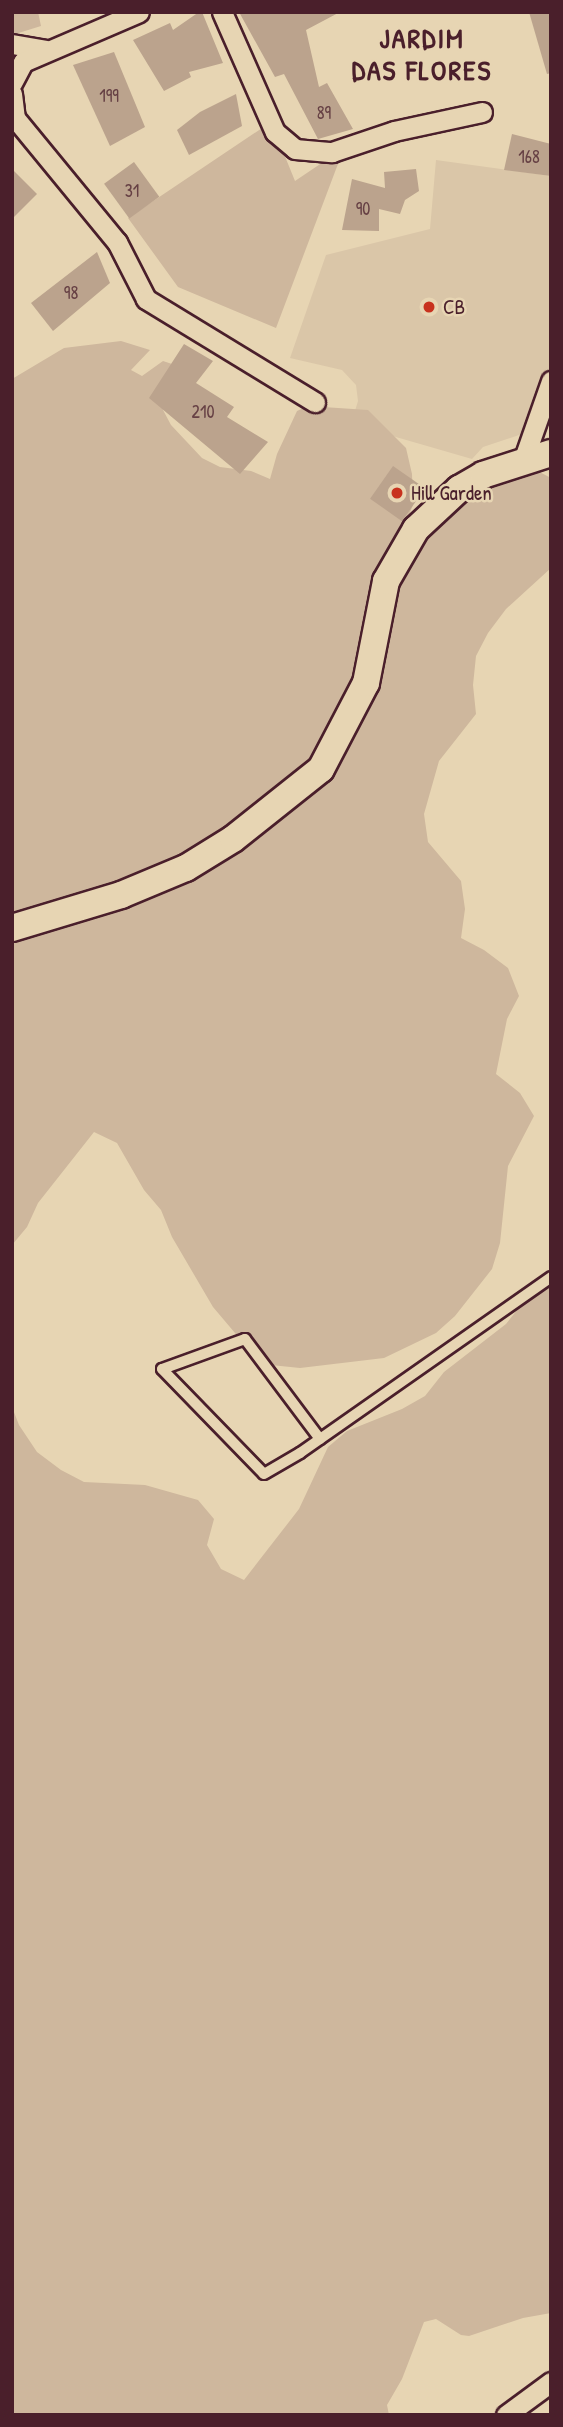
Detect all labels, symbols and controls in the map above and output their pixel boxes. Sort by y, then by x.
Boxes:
district label: JARDIM DAS FLORES [353,21,491,87]
house number: 199 [99,85,119,107]
house number: 89 [317,102,331,124]
house number: 168 [518,146,540,168]
house number: 31 [125,180,139,202]
house number: 90 [356,198,370,220]
house number: 98 [64,282,78,304]
place label: CB [443,294,465,320]
marker: CB [421,299,437,315]
house number: 210 [191,401,215,423]
place label: Hill Garden [411,480,492,506]
marker: Hill Garden [389,485,405,501]

